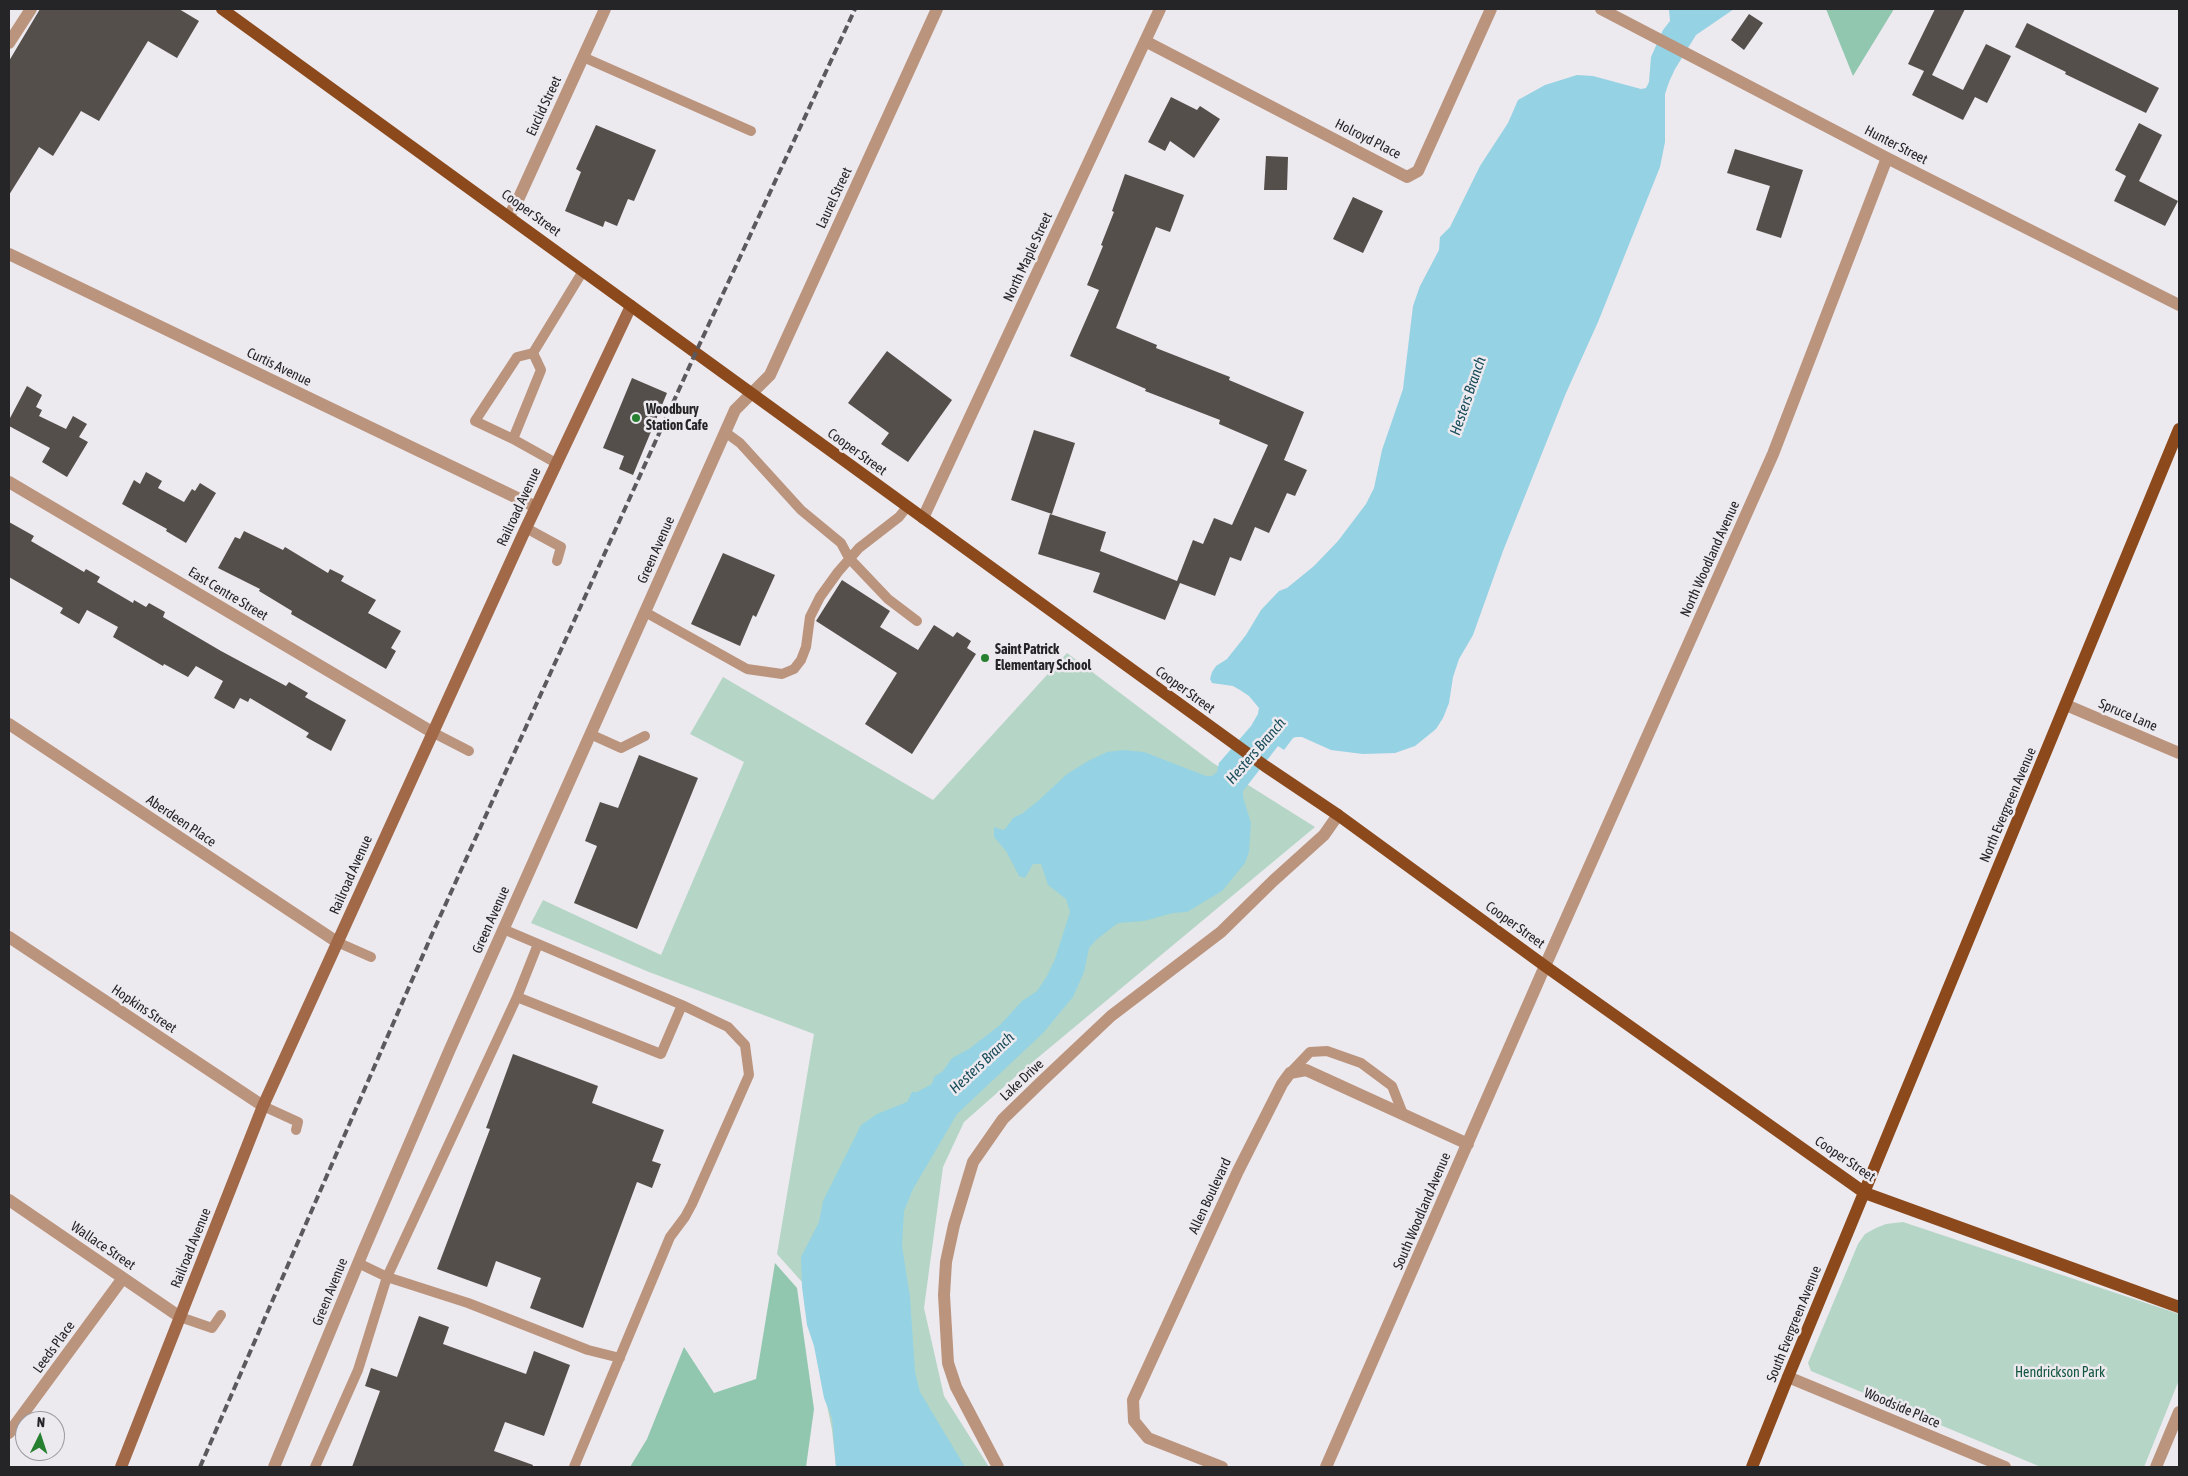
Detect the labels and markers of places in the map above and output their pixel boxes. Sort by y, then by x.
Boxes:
place label: Woodbury Station Cafe [646,402,708,434]
marker: Woodbury Station Cafe [630,412,642,424]
place label: Saint Patrick Elementary School [995,642,1091,674]
marker: Saint Patrick Elementary School [979,652,991,664]

